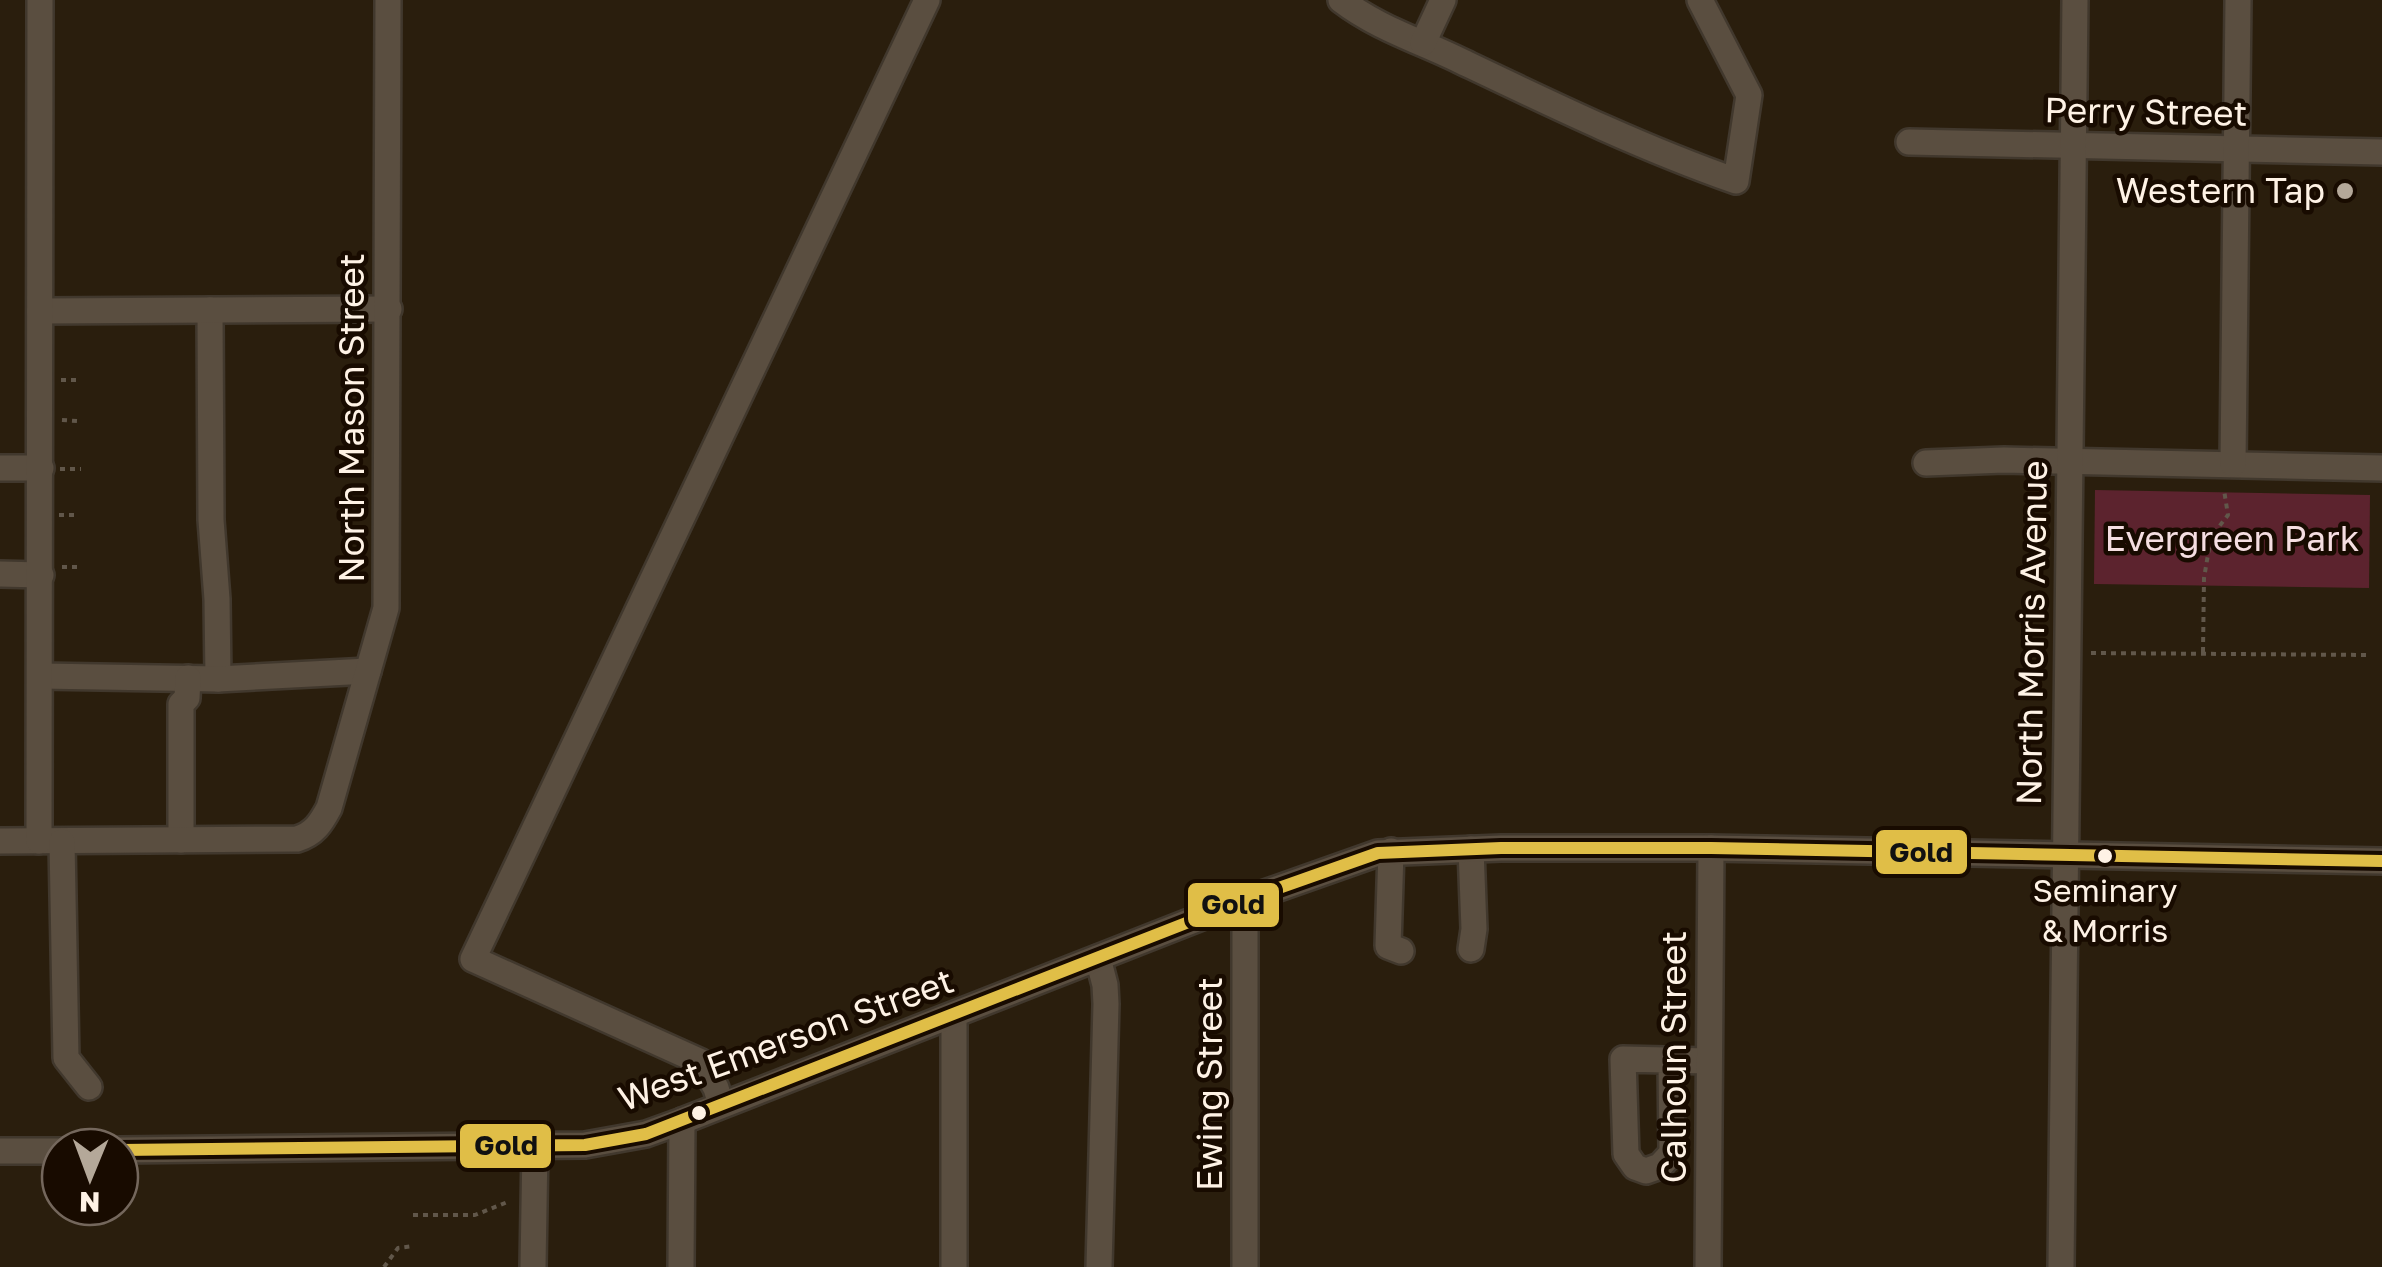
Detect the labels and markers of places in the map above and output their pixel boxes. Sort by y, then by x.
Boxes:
place label: Western Tap [2116,169,2325,211]
marker: Western Tap [2334,180,2356,202]
marker: Seminary & Morris [2095,846,2115,866]
place label: Seminary & Morris [2032,871,2178,949]
unlabelled marker [689,1103,709,1123]

